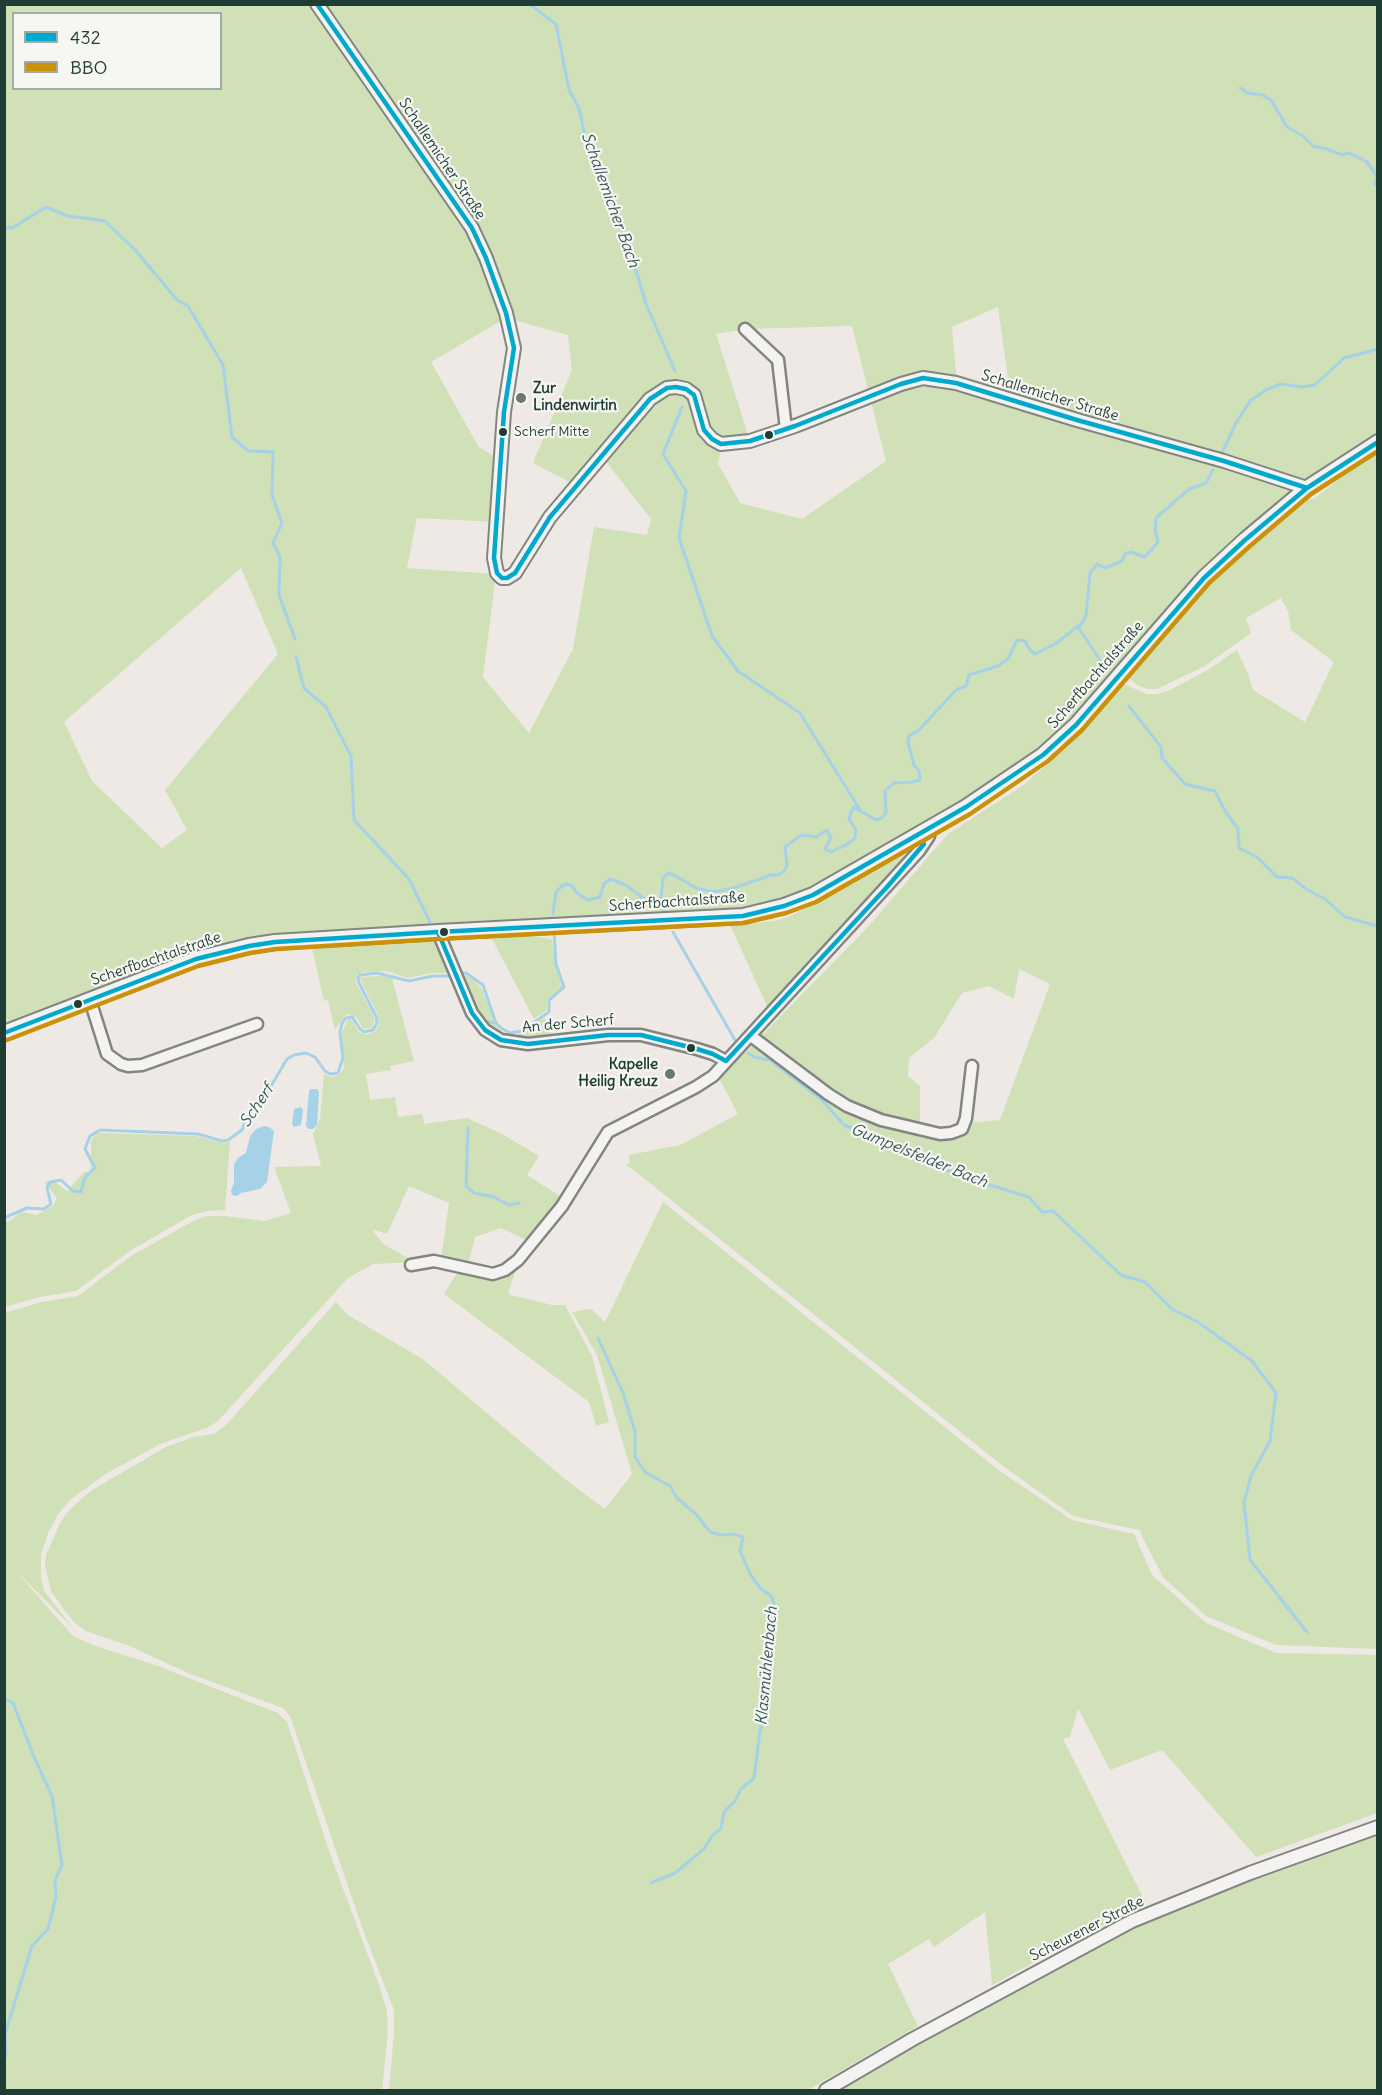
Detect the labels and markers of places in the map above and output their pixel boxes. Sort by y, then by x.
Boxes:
place label: Zur Lindenwirtin [533,380,617,415]
marker: Zur Lindenwirtin [514,391,528,405]
place label: Scherf Mitte [514,424,589,440]
marker: Scherf Mitte [497,426,509,438]
unlabelled marker [763,429,775,441]
unlabelled marker [438,926,450,938]
unlabelled marker [72,998,84,1010]
unlabelled marker [685,1042,697,1054]
place label: Kapelle Heilig Kreuz [578,1056,658,1091]
marker: Kapelle Heilig Kreuz [663,1067,677,1081]

